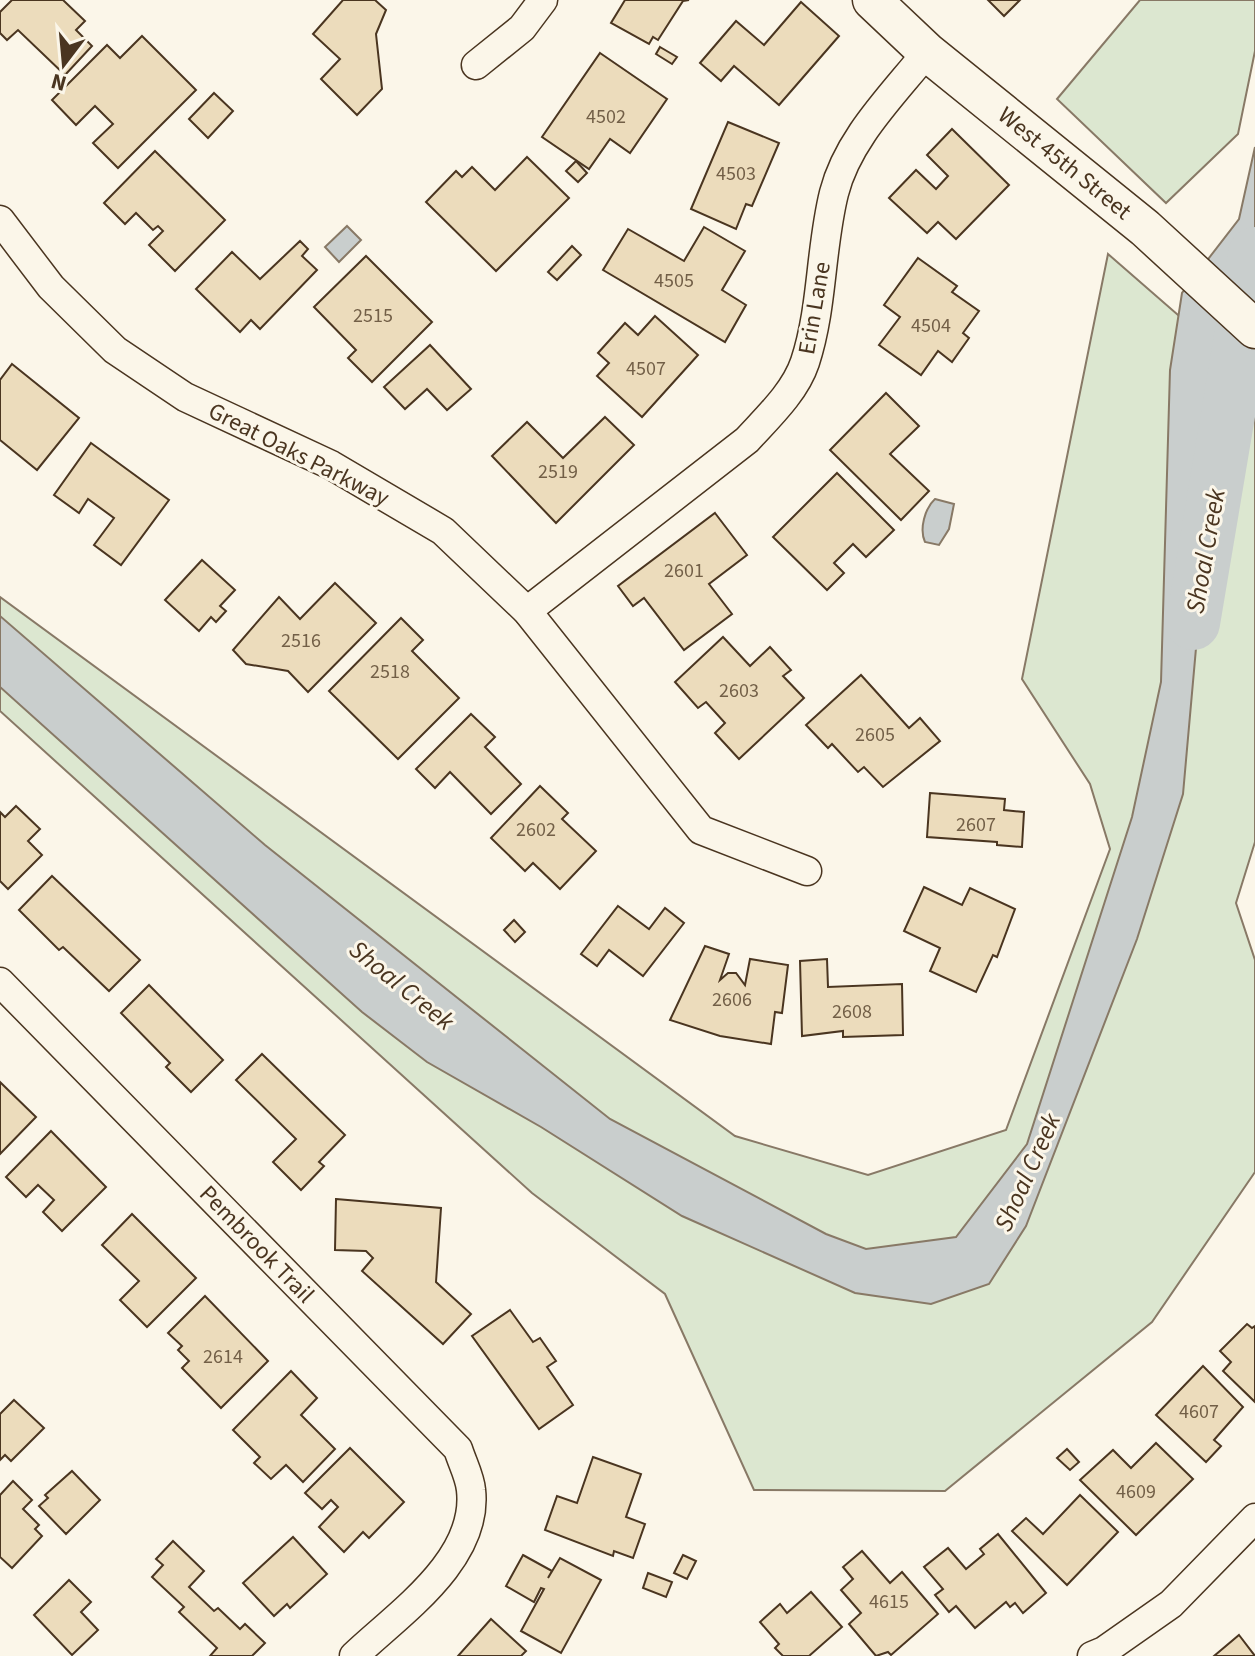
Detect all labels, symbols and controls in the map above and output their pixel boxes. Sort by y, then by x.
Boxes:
north arrow [24,24,104,104]
text: N [47,65,70,100]
street label: West 45th Street [990,98,1139,228]
house number: 4502 [586,103,626,131]
house number: 4503 [716,160,756,188]
street label: Erin Lane [789,259,840,357]
house number: 4505 [654,267,694,295]
house number: 2515 [353,302,393,330]
house number: 4504 [911,312,951,340]
house number: 4507 [626,355,666,383]
street label: Great Oaks Parkway [202,394,395,515]
house number: 2519 [538,458,578,486]
water label: Shoal Creek [1176,485,1235,616]
house number: 2601 [664,557,704,585]
house number: 2516 [281,627,321,655]
house number: 2518 [370,658,410,686]
house number: 2603 [719,677,759,705]
house number: 2605 [855,721,895,749]
house number: 2607 [956,811,996,839]
house number: 2602 [516,816,556,844]
water label: Shoal Creek [341,931,463,1040]
house number: 2606 [712,986,752,1014]
house number: 2608 [832,998,872,1026]
water label: Shoal Creek [985,1107,1070,1237]
street label: Pembrook Trail [191,1177,322,1311]
house number: 2614 [203,1343,243,1371]
house number: 4607 [1179,1398,1219,1426]
house number: 4609 [1116,1478,1156,1506]
house number: 4615 [869,1588,909,1616]

